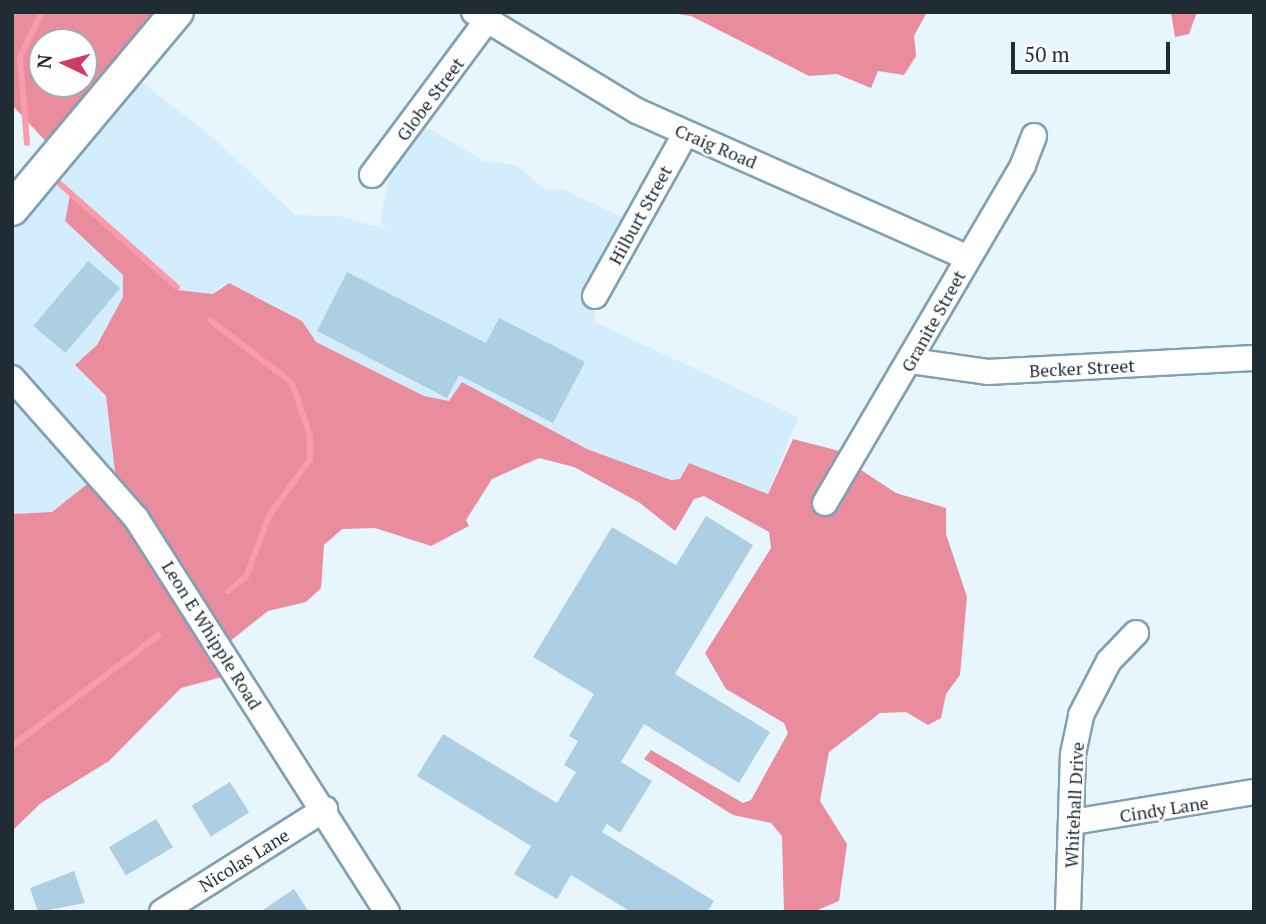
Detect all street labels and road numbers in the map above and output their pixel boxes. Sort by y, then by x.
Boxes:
street label: Globe Street [392,53,468,145]
street label: Craig Road [672,119,760,173]
street label: Hilburt Street [604,162,676,268]
street label: Granite Street [896,267,970,375]
street label: Becker Street [1029,354,1135,382]
street label: Leon E Whipple Road [158,557,266,713]
street label: Whitehall Drive [1060,741,1088,869]
street label: Cindy Lane [1118,791,1210,827]
street label: Nicolas Lane [195,824,293,896]

